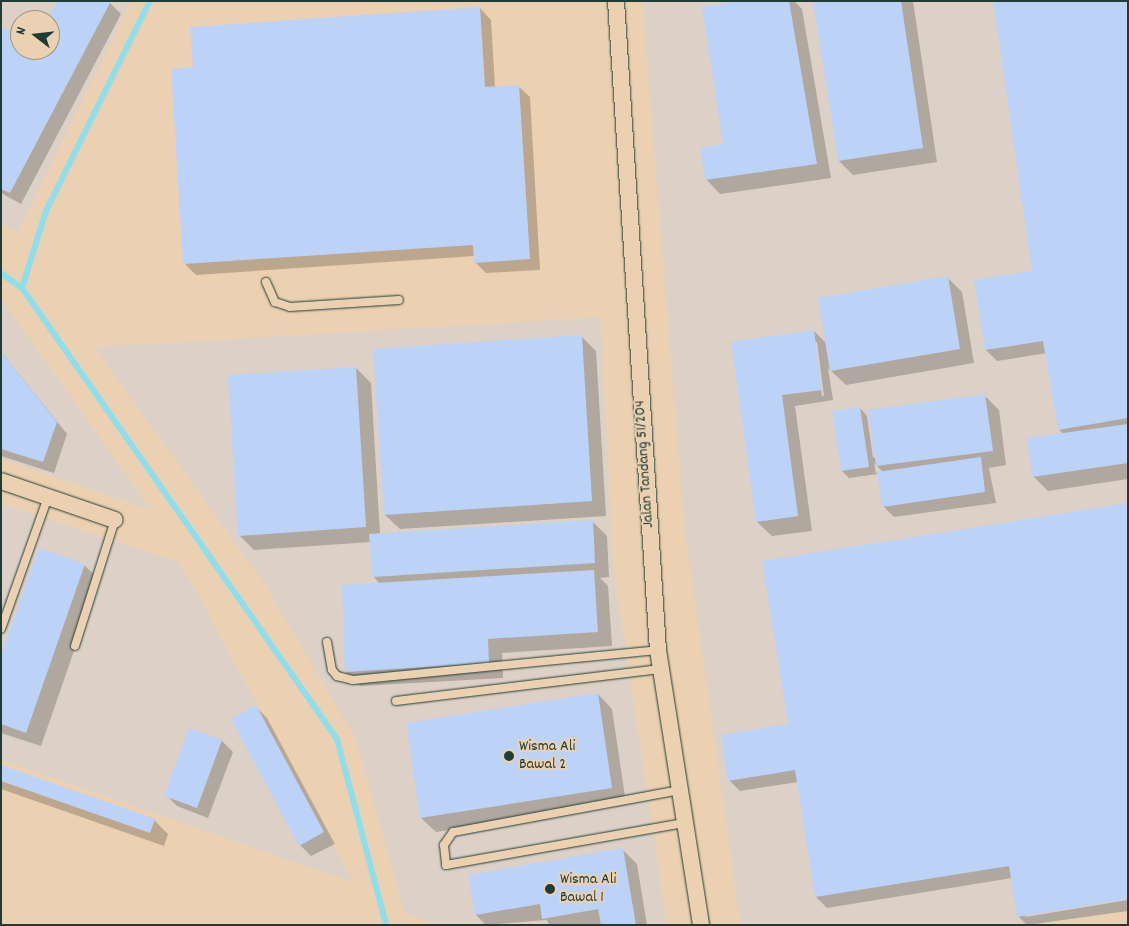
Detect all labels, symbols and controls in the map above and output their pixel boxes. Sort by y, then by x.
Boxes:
north arrow [10,10,60,60]
text: N [11,25,32,37]
street label: Jalan Tandang 51/204 [631,400,659,528]
place label: Wisma Ali Bawal 2 [519,737,575,775]
marker: Wisma Ali Bawal 2 [503,750,515,762]
place label: Wisma Ali Bawal 1 [560,870,616,908]
marker: Wisma Ali Bawal 1 [544,883,556,895]

